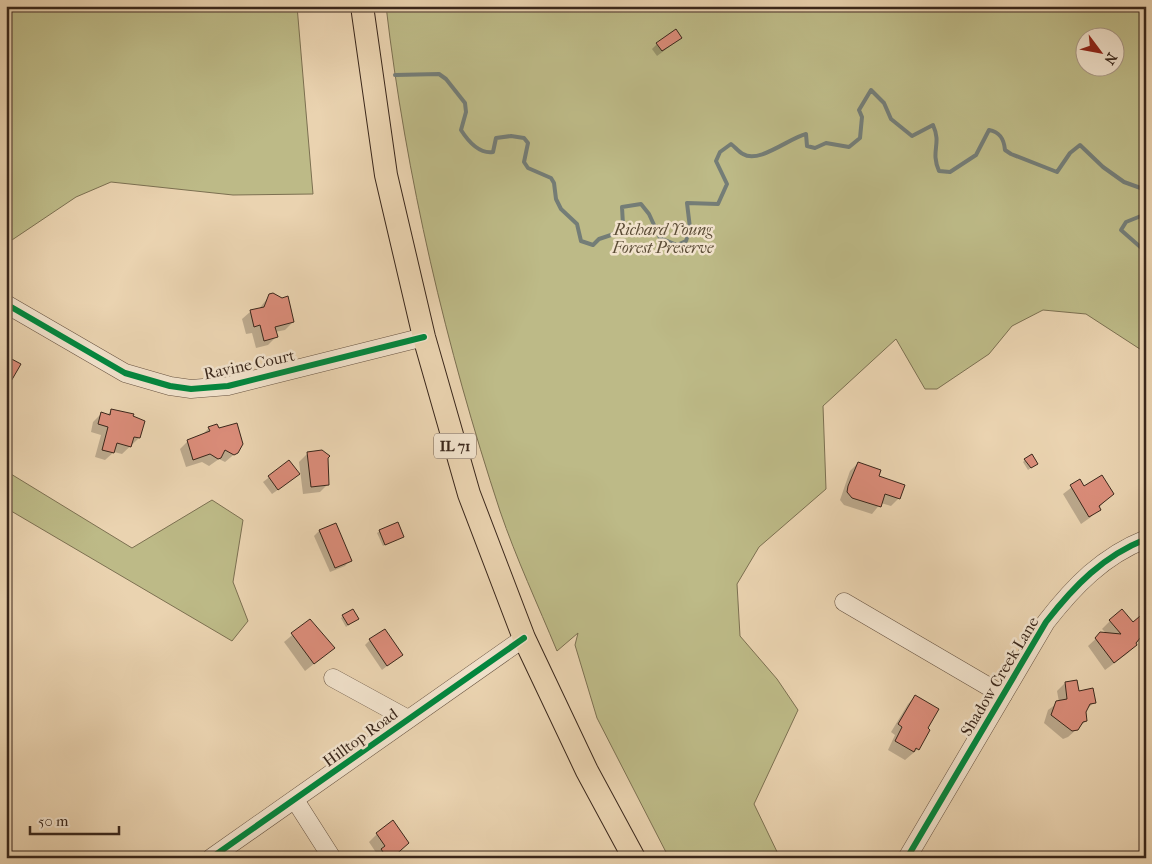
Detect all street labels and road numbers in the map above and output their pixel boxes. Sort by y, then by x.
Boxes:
street label: Ravine Court [202,346,297,383]
road number: IL 71 [434,434,476,458]
street label: Shadow Creek Lane [956,613,1043,739]
street label: Hilltop Road [319,704,402,771]

